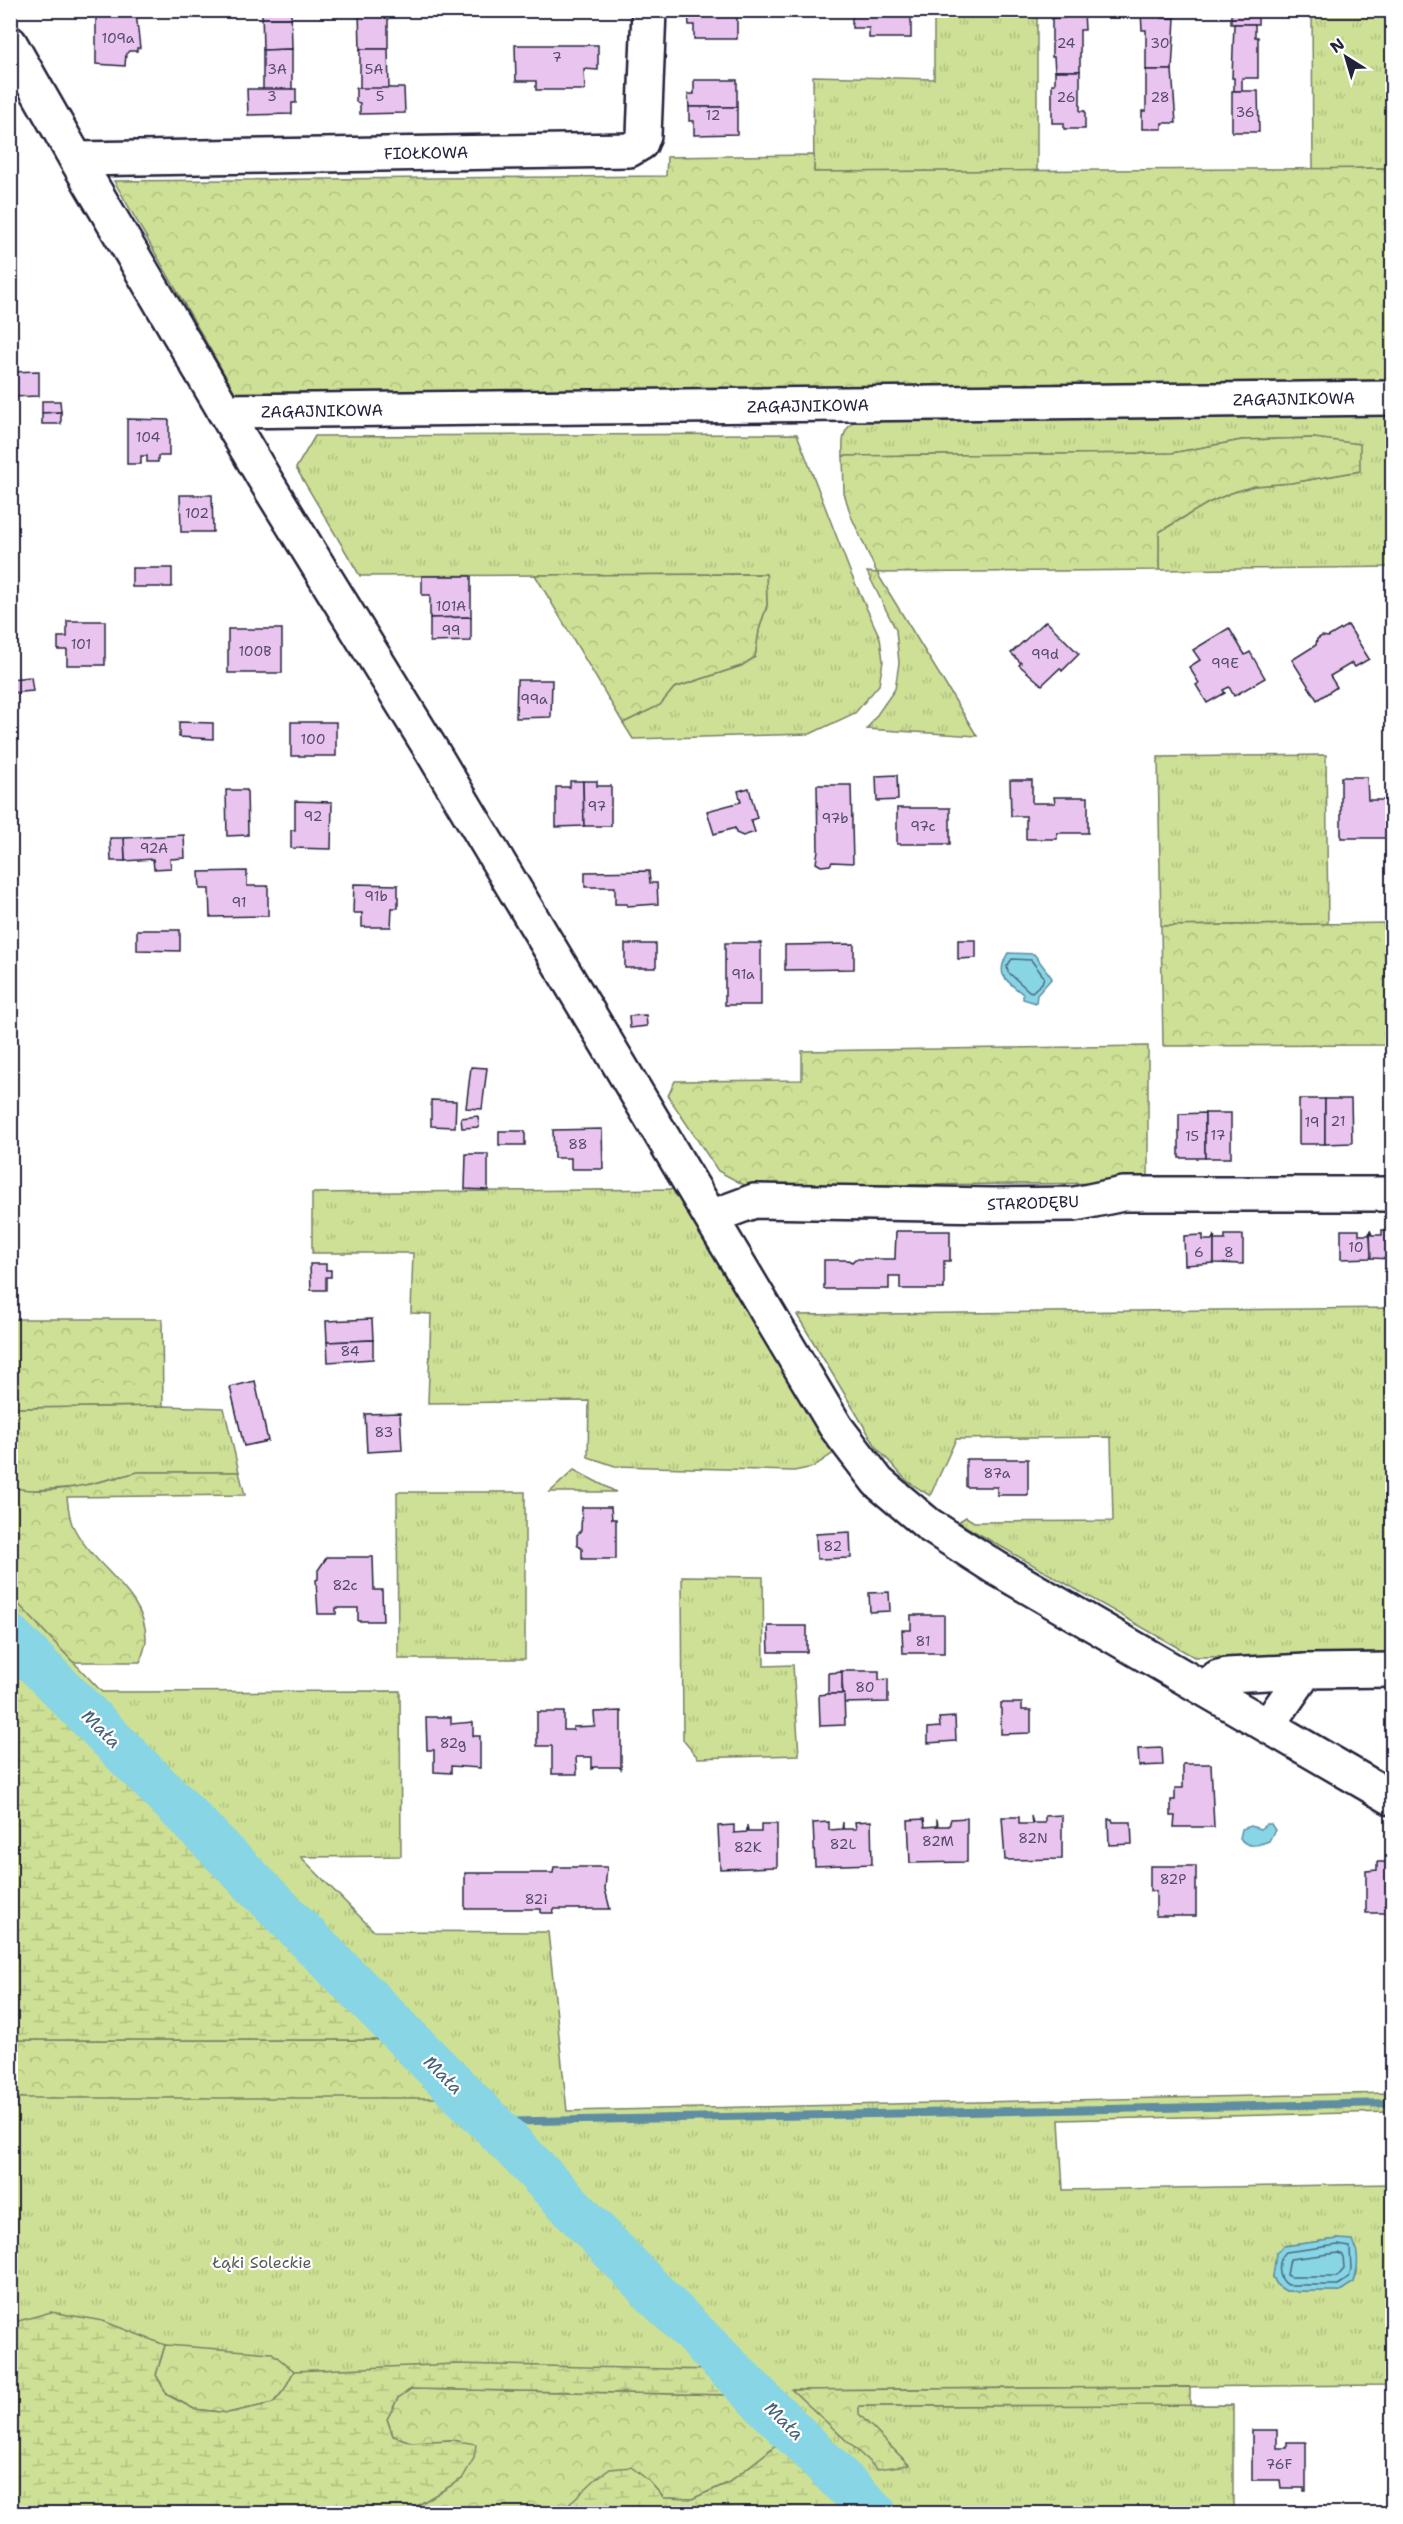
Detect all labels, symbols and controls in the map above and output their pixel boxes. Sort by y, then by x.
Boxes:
north arrow [1316,27,1376,87]
house number: 109a [101,29,135,47]
text: N [1326,33,1349,58]
house number: 24 [1057,34,1076,52]
house number: 30 [1150,34,1170,52]
house number: 7 [552,48,562,66]
house number: 3A [267,60,287,78]
house number: 5A [365,60,383,78]
house number: 3 [267,87,277,105]
house number: 5 [376,87,384,105]
house number: 26 [1057,88,1076,106]
house number: 28 [1150,88,1170,106]
house number: 36 [1235,103,1255,121]
house number: 12 [706,106,720,124]
street label: FIOŁKOWA [384,142,468,164]
street label: ZAGAJNIKOWA [1233,387,1355,411]
street label: ZAGAJNIKOWA [747,394,869,418]
street label: ZAGAJNIKOWA [261,399,383,423]
house number: 104 [136,428,161,446]
house number: 102 [185,504,209,522]
house number: 101A [436,597,466,615]
house number: 99 [441,621,461,639]
house number: 101 [71,635,91,653]
house number: 100B [238,642,272,660]
house number: 99d [1031,645,1059,663]
house number: 99E [1211,654,1239,672]
house number: 99a [520,690,548,708]
house number: 100 [301,730,325,748]
house number: 97 [588,797,606,815]
house number: 92 [304,807,322,825]
house number: 97b [821,809,849,827]
house number: 97c [910,817,936,835]
house number: 92A [140,839,168,857]
house number: 91b [364,887,388,905]
house number: 91 [231,893,247,911]
house number: 91a [731,965,755,983]
house number: 21 [1331,1112,1345,1130]
house number: 19 [1304,1113,1320,1131]
house number: 17 [1211,1126,1225,1144]
house number: 15 [1185,1127,1199,1145]
house number: 88 [568,1135,588,1153]
street label: STARODĘBU [987,1191,1079,1215]
house number: 10 [1348,1238,1364,1256]
house number: 6 [1194,1243,1204,1261]
house number: 8 [1224,1243,1234,1261]
house number: 84 [340,1342,360,1360]
house number: 83 [375,1423,393,1441]
house number: 87a [984,1464,1011,1482]
house number: 82 [824,1537,842,1555]
house number: 82c [332,1576,358,1594]
house number: 81 [915,1632,931,1650]
house number: 80 [855,1678,875,1696]
water label: Mała [76,1704,126,1754]
house number: 82g [440,1734,466,1752]
house number: 82N [1018,1829,1048,1847]
house number: 82M [922,1832,955,1850]
house number: 82L [830,1835,857,1853]
house number: 82K [734,1838,762,1856]
house number: 82P [1160,1870,1186,1888]
house number: 82i [525,1890,547,1908]
water label: Mała [418,2050,468,2100]
park label: Łąki Soleckie [211,2252,312,2273]
water label: Mała [759,2396,809,2446]
house number: 76F [1266,2455,1293,2473]

